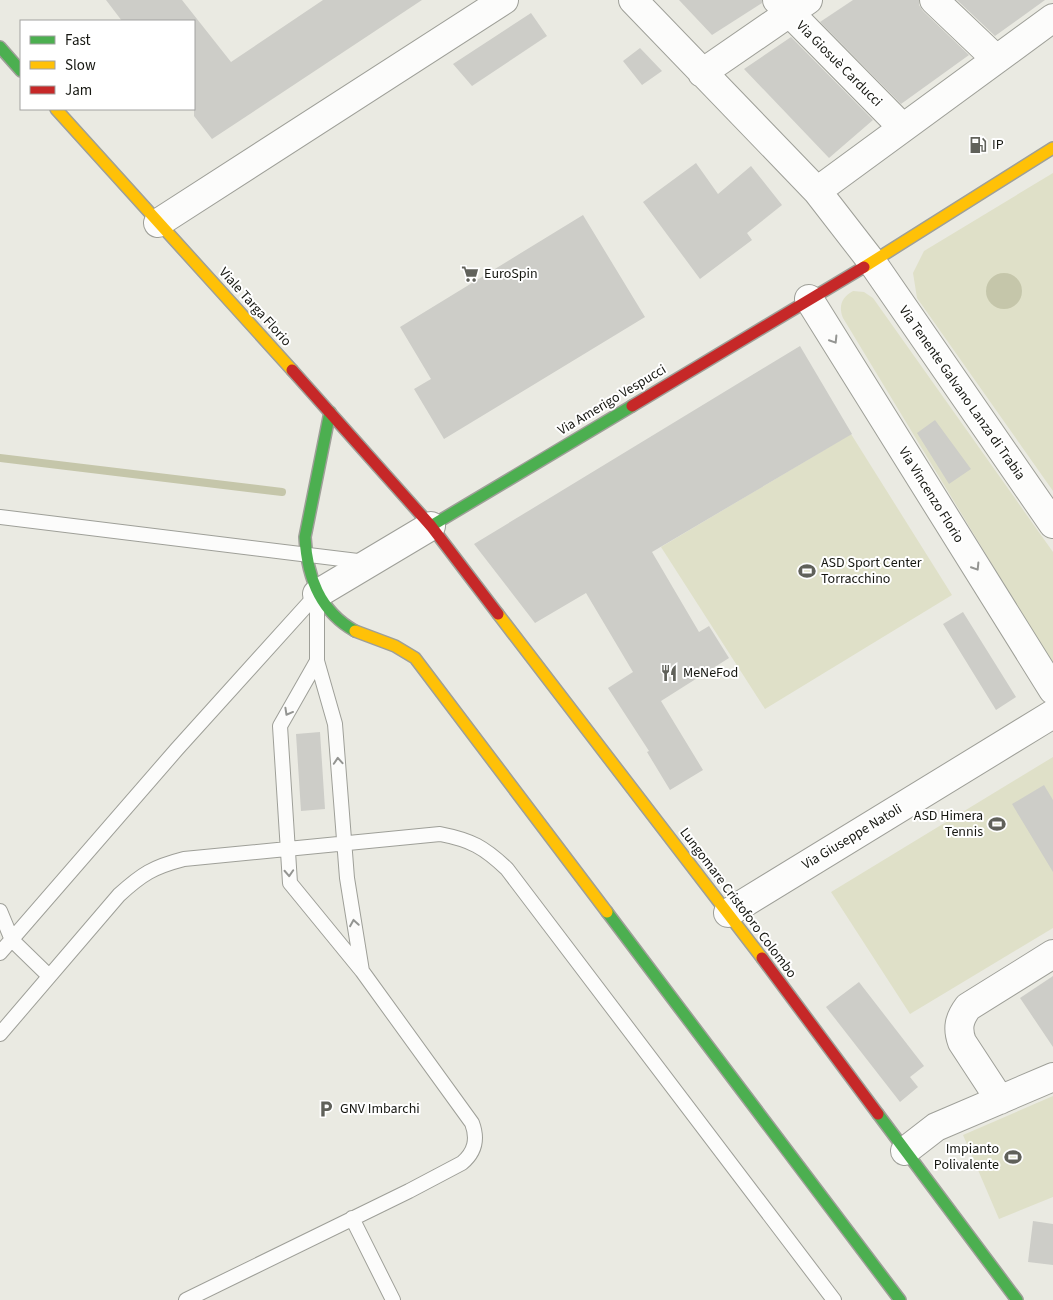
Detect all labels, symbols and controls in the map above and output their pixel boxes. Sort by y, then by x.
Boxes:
street label: Via Giosuè Carducci [791,16,887,112]
legend [20,20,195,110]
text: Fast [65,30,91,51]
text: Slow [65,55,96,76]
text: Jam [65,80,92,101]
fuel station icon: IP [968,135,988,155]
place label: IP [992,135,1004,155]
street label: Viale Targa Florio [214,263,296,351]
supermarket icon: EuroSpin [460,264,480,284]
place label: EuroSpin [484,264,538,284]
street label: Via Tenente Galvano Lanza di Trabia [894,302,1030,484]
one-way arrow [828,335,838,344]
street label: Via Amerigo Vespucci [554,360,670,440]
street label: Via Vincenzo Florio [893,443,969,547]
place label: ASD Sport Center Torracchino [821,553,922,589]
sports icon: ASD Sport Center Torracchino [797,561,817,581]
one-way arrow [970,562,980,571]
restaurant icon: MeNeFod [659,663,679,683]
place label: MeNeFod [683,663,738,683]
one-way arrow [284,707,294,716]
one-way arrow [333,757,344,765]
street label: Via Giuseppe Natoli [798,799,906,875]
place label: ASD Himera Tennis [914,806,983,842]
sports icon: ASD Himera Tennis [987,814,1007,834]
street label: Lungomare Cristoforo Colombo [675,824,801,982]
one-way arrow [284,869,294,877]
one-way arrow [350,919,360,927]
parking icon: GNV Imbarchi [316,1099,336,1119]
place label: GNV Imbarchi [340,1099,420,1119]
place label: Impianto Polivalente [934,1139,999,1175]
sports icon: Impianto Polivalente [1003,1147,1023,1167]

